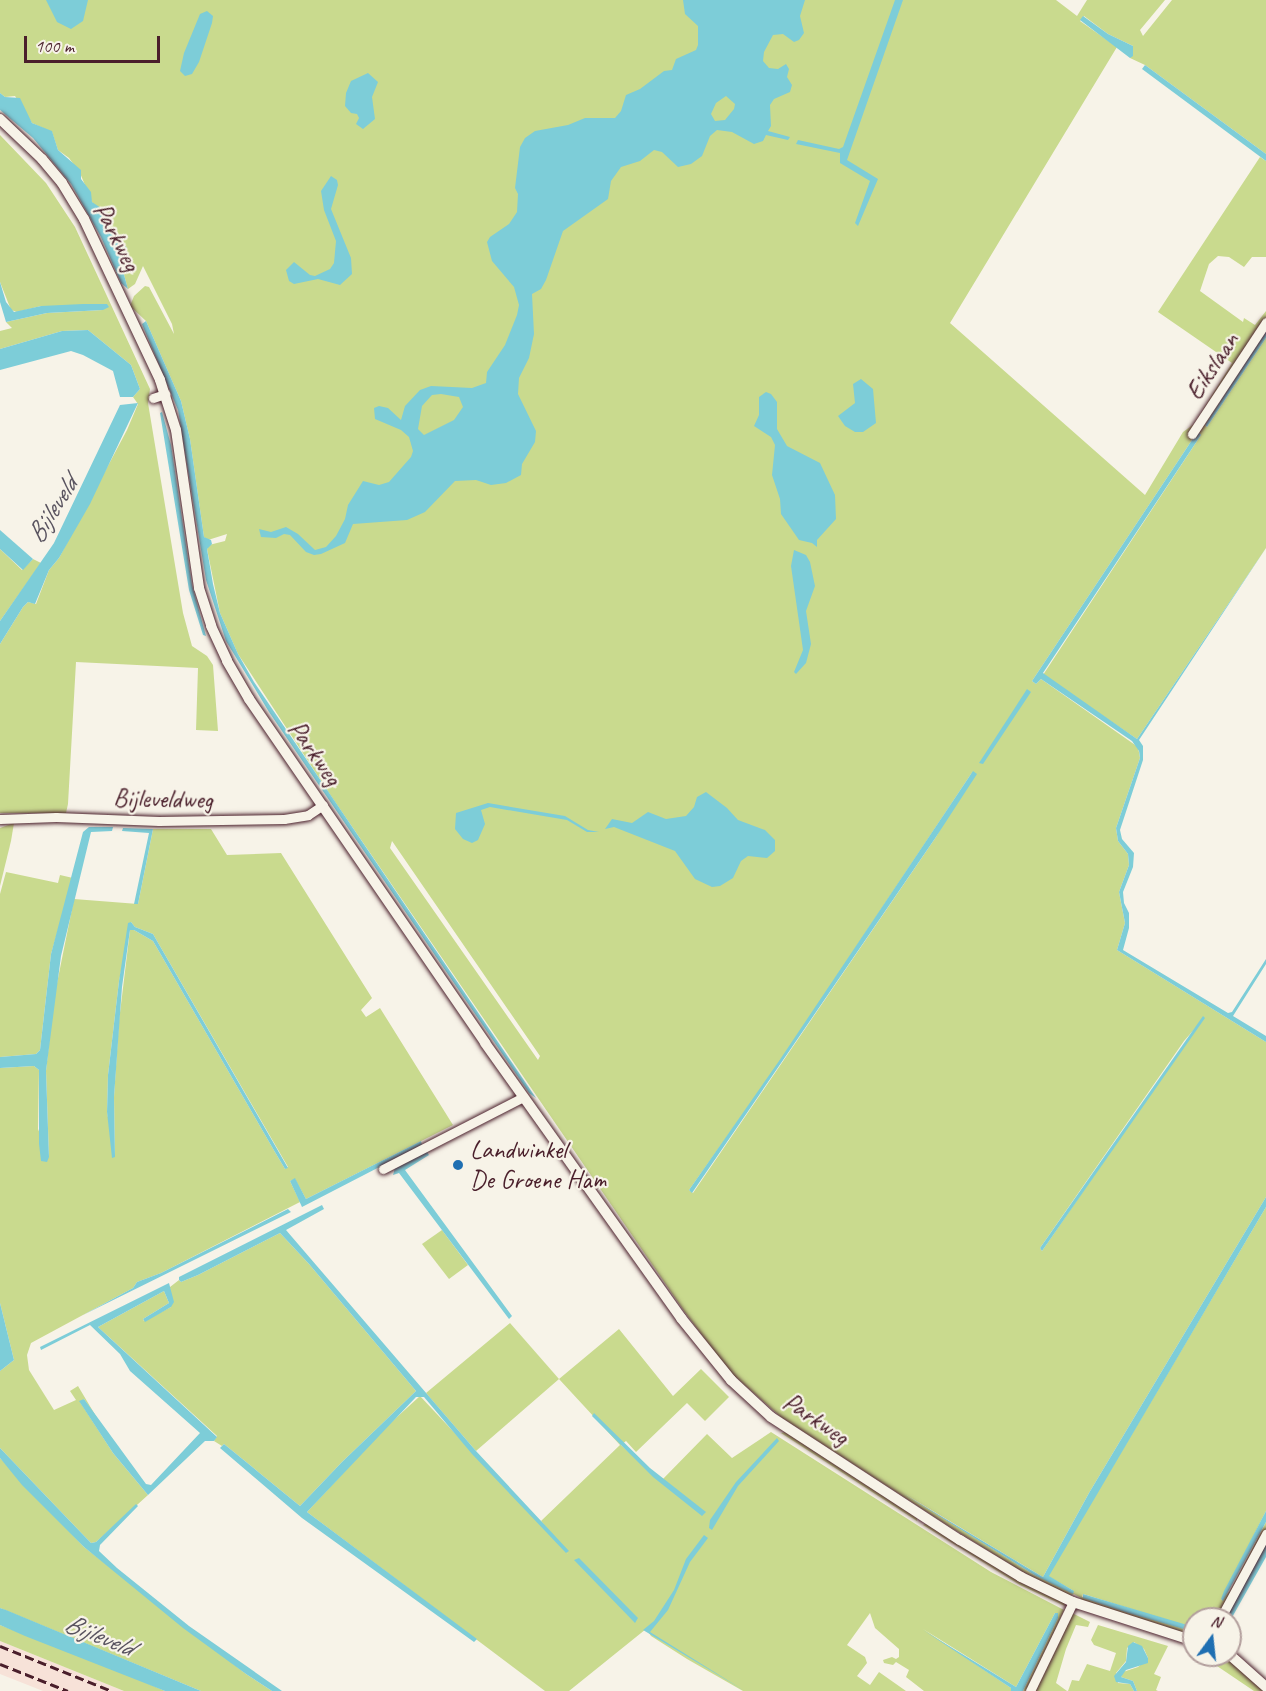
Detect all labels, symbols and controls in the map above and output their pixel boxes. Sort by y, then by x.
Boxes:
scale bar [27,24,164,62]
text: 100 m [35,35,74,57]
street label: Parkweg [87,198,147,276]
street label: Eikslaan [1179,326,1245,406]
water label: Bijleveld [19,471,85,549]
street label: Parkweg [281,714,349,792]
street label: Bijleveldweg [113,783,213,815]
place label: Landwinkel De Groene Ham [470,1134,607,1196]
marker: Landwinkel De Groene Ham [451,1158,465,1172]
street label: Parkweg [777,1386,855,1452]
water label: Bijleveld [60,1607,138,1663]
north arrow [1182,1607,1242,1667]
text: N [1209,1611,1224,1632]

